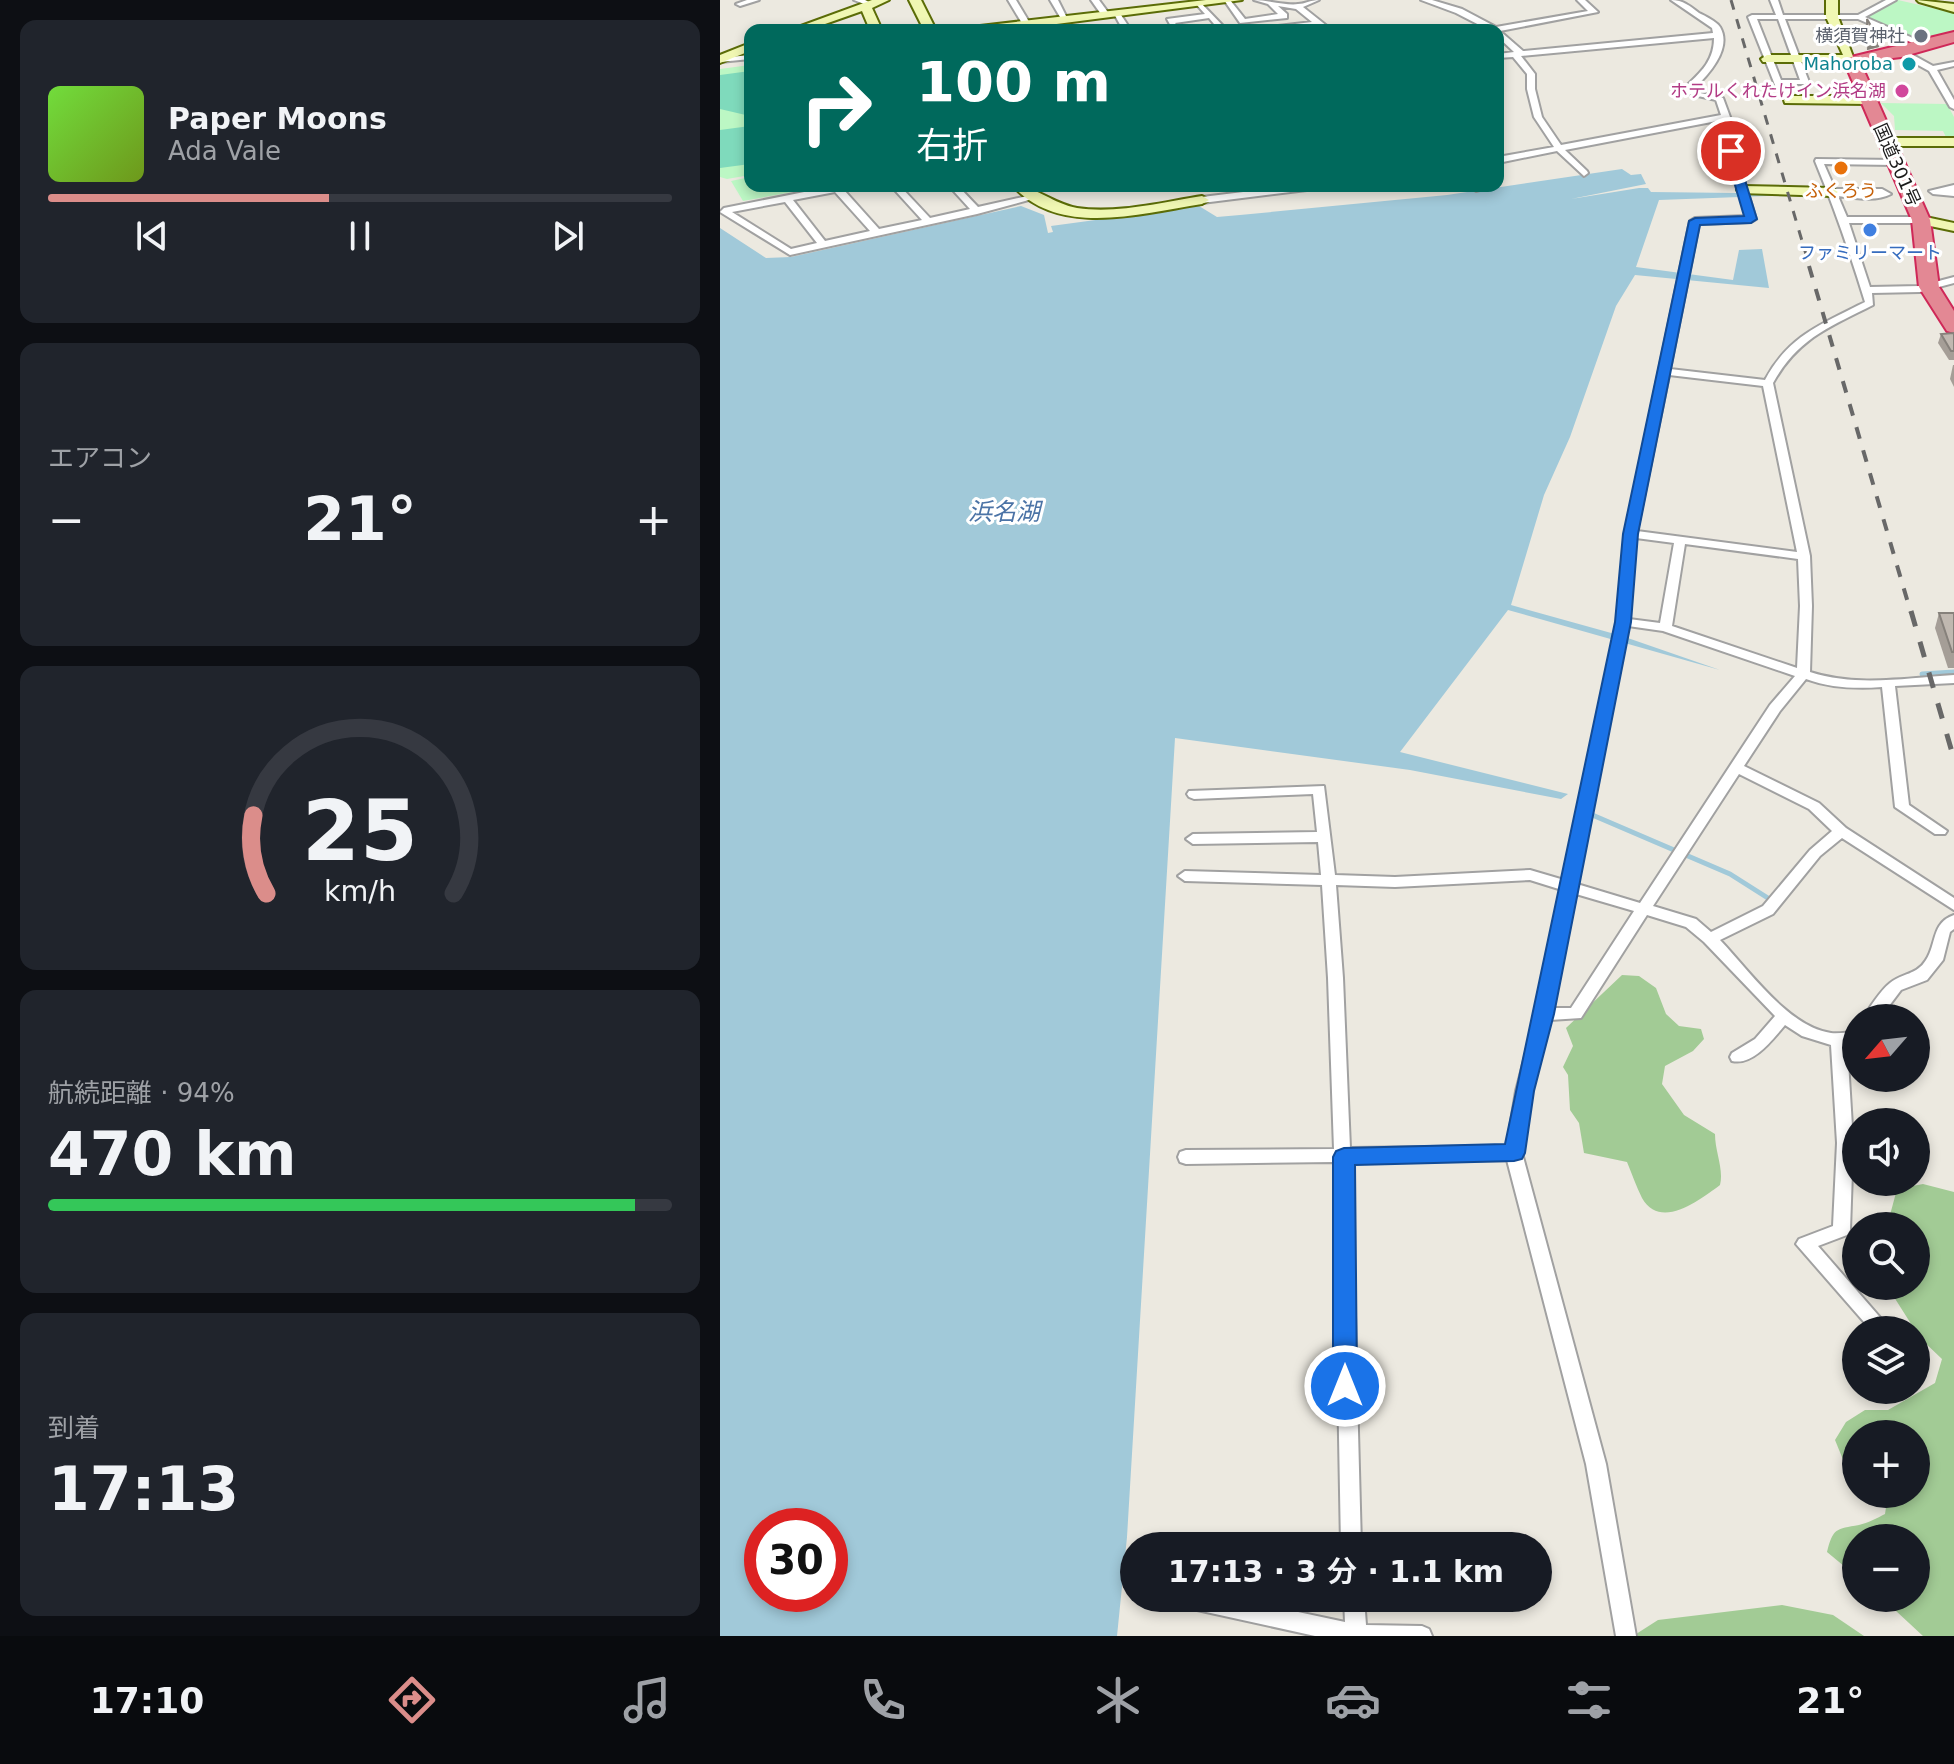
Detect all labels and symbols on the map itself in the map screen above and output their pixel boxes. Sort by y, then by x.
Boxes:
place label: 横須賀神社 [1815,25,1905,46]
marker: 横須賀神社 [1912,27,1930,45]
place label: Mahoroba [1804,53,1893,74]
marker: Mahoroba [1900,55,1918,73]
place label: ホテルくれたけイン浜名湖 [1670,80,1886,101]
marker: ホテルくれたけイン浜名湖 [1893,82,1911,100]
pin [1697,117,1765,185]
street label: 国道301号 [1870,120,1925,209]
marker: ふくろう [1832,159,1850,177]
place label: ふくろう [1805,180,1877,201]
marker: ファミリーマート [1861,221,1879,239]
place label: ファミリーマート [1798,242,1942,263]
water label: 浜名湖 [968,498,1044,526]
north arrow [1842,1004,1930,1092]
position arrow [1303,1344,1387,1428]
speed limit sign: 30 [744,1508,848,1612]

